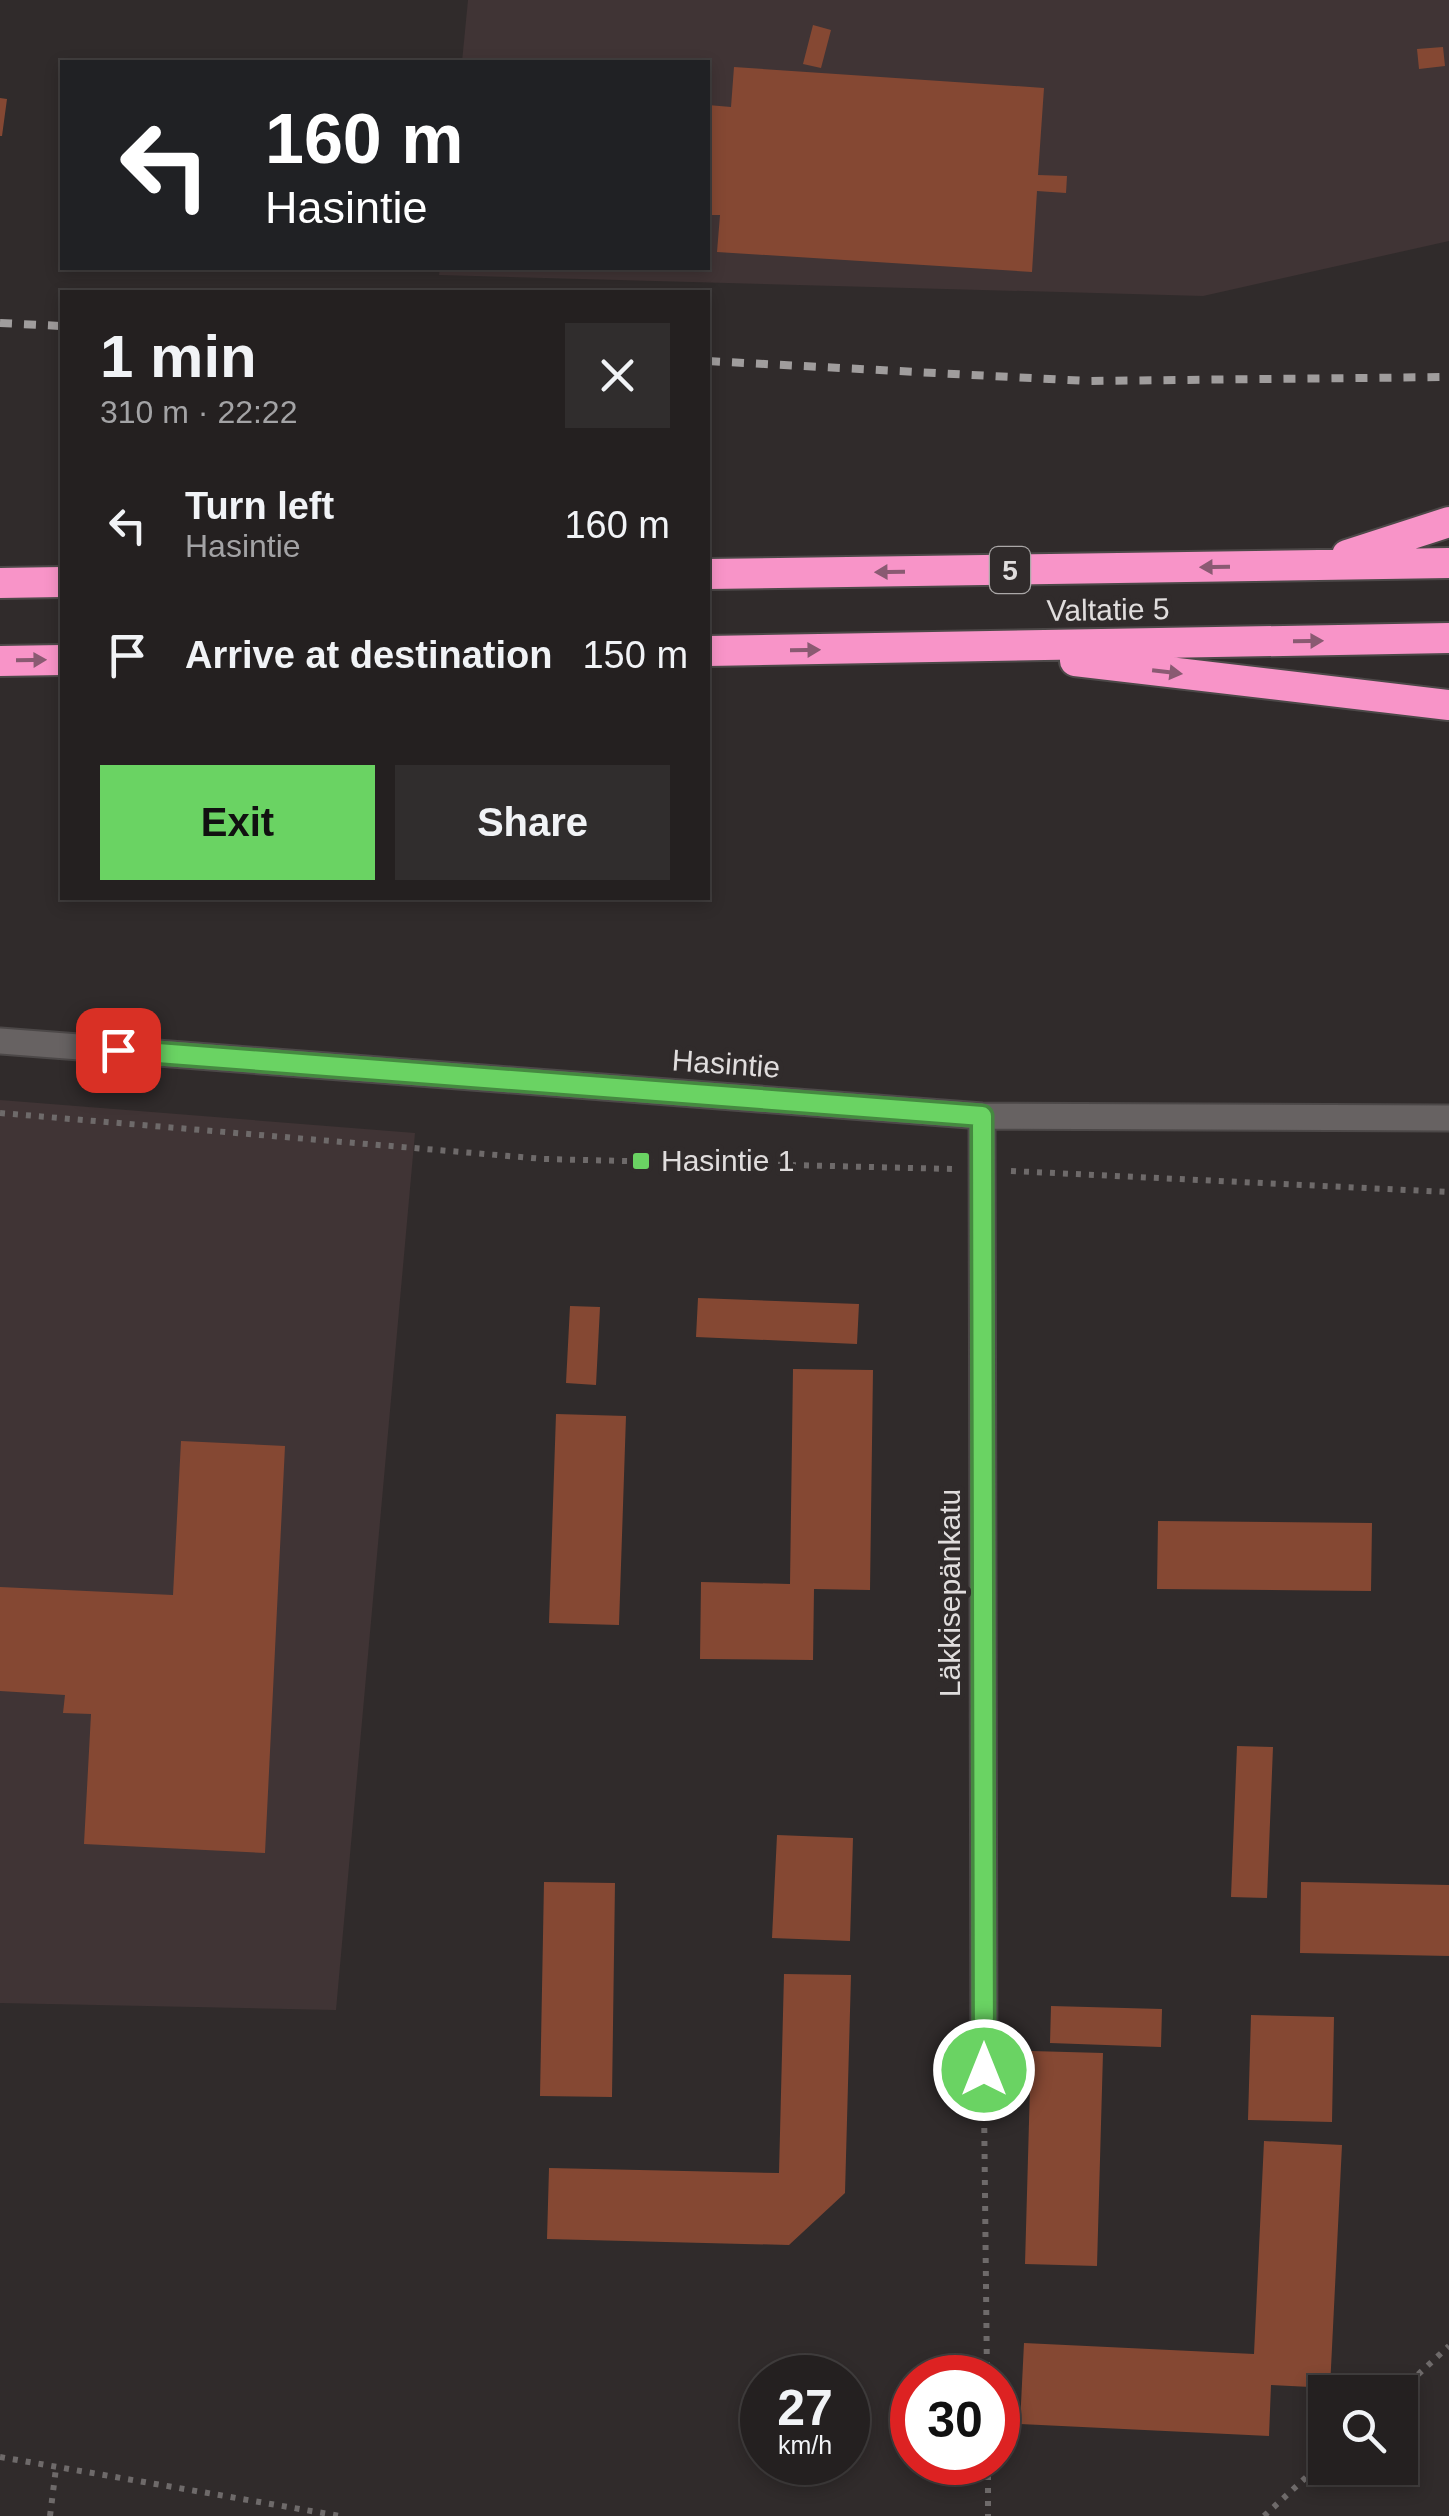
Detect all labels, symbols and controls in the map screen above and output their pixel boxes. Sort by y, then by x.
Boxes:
icon: left [100,100,230,230]
text: 160 m [265,100,463,178]
text: Hasintie [265,182,428,233]
text: 1 min [100,323,257,390]
button: close [565,323,670,428]
text: 310 m · 22:22 [100,394,297,430]
text: Turn left [185,485,334,527]
icon: left [100,498,155,553]
text: 160 m [564,504,670,546]
text: Hasintie [185,528,301,564]
road number: 5 [990,547,1030,593]
one-way arrow [1199,560,1231,576]
one-way arrow [874,564,906,580]
street label: Valtatie 5 [1046,592,1170,627]
icon: arrive [100,628,155,683]
one-way arrow [1293,633,1325,649]
text: Arrive at destination [185,634,552,676]
text: 150 m [582,634,688,676]
one-way arrow [789,642,821,658]
one-way arrow [16,652,48,668]
one-way arrow [1152,664,1183,680]
button: Exit [100,765,375,880]
button: Share [395,765,670,880]
pin [76,1008,161,1093]
icon: arrive [91,1023,146,1078]
street label: Hasintie [671,1043,781,1084]
place label: Hasintie 1 [661,1144,794,1177]
marker: Hasintie 1 [630,1150,652,1172]
street label: Läkkisepänkatu [933,1489,966,1697]
position arrow [932,2018,1036,2122]
speed limit sign: 30 [890,2355,1020,2485]
map controls [1308,2375,1418,2485]
button: search [1308,2375,1418,2485]
text: 27 [777,2380,833,2436]
text: km/h [778,2431,832,2459]

